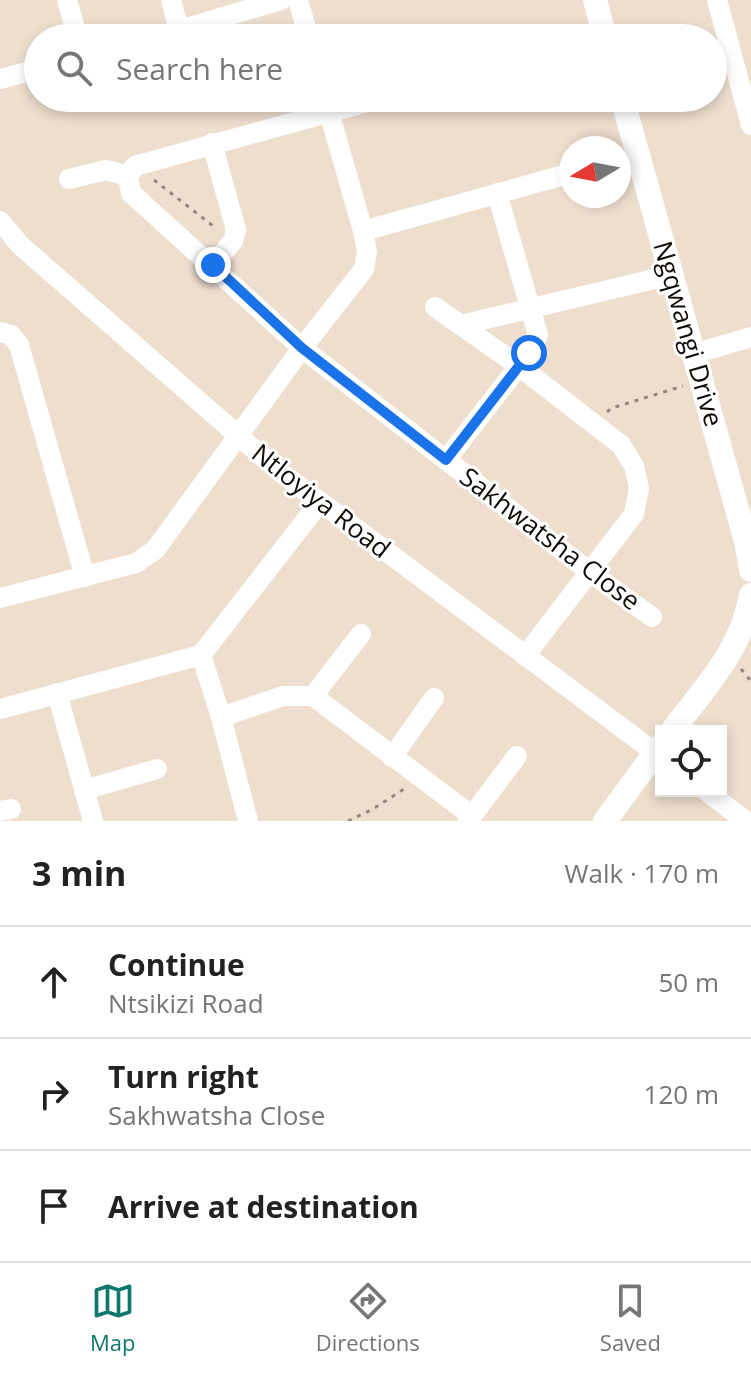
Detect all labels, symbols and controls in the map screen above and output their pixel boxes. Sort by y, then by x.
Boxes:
search box [24,24,727,112]
icon: search [52,46,96,90]
text: Search here [116,48,283,89]
north arrow [559,136,631,208]
street label: Ngqwangi Drive [645,237,733,431]
route end [195,247,231,283]
route start [511,335,547,371]
street label: Ntloyiya Road [245,435,398,566]
street label: Sakhwatsha Close [453,458,648,618]
map controls [655,725,727,797]
button: locate [655,725,727,797]
text: 3 min [32,850,126,896]
text: Walk · 170 m [565,855,719,891]
text: Continue [108,944,245,985]
icon: ahead [32,960,76,1004]
text: 50 m [658,964,719,1000]
text: Ntsikizi Road [108,985,264,1021]
text: Turn right [108,1056,259,1097]
icon: right [32,1072,76,1116]
text: 120 m [644,1076,719,1112]
text: Sakhwatsha Close [108,1097,325,1133]
icon: arrive [32,1184,76,1228]
text: Arrive at destination [108,1186,419,1227]
tab: Map [90,1279,136,1357]
tab: Directions [316,1279,420,1357]
tab: Saved [600,1279,661,1357]

